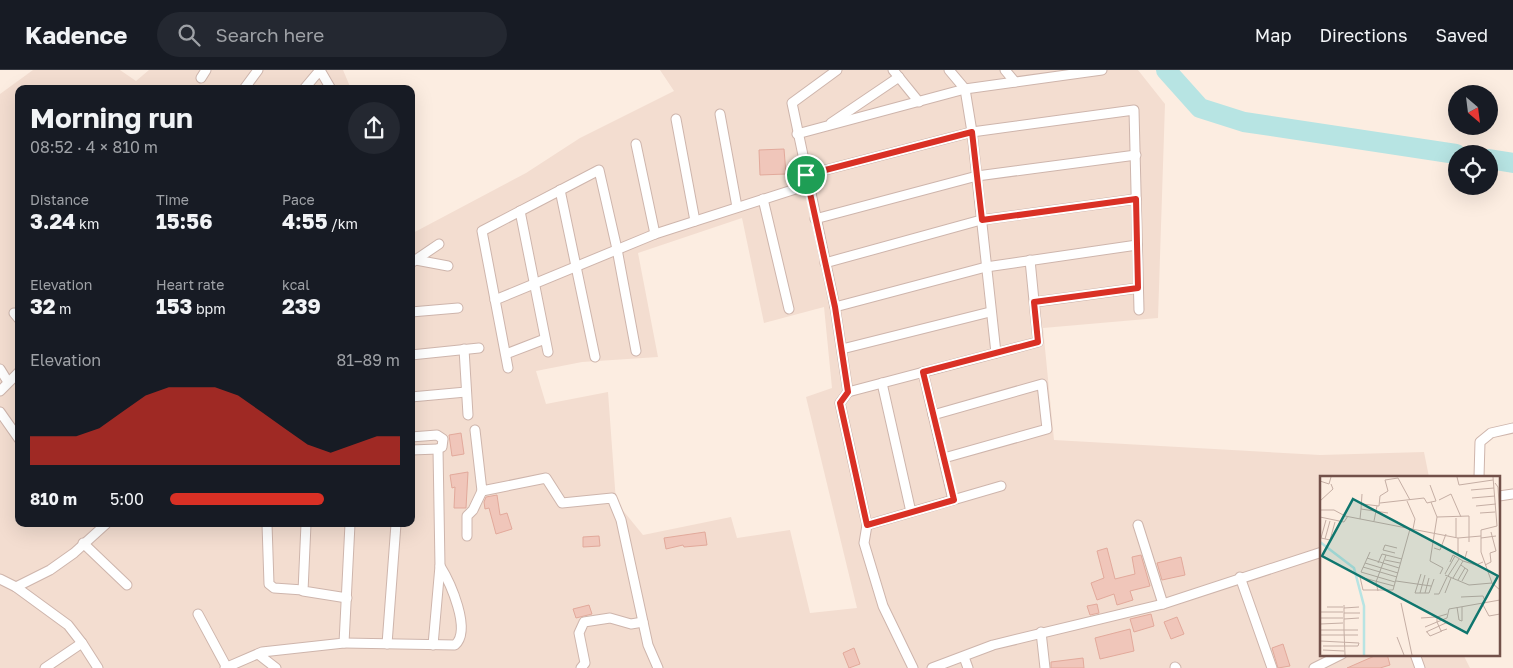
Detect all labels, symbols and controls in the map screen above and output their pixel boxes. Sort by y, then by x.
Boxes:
search box [157,12,507,57]
text: Kadence [25,20,127,49]
icon: search [175,21,203,49]
text: Search here [215,23,324,46]
text: Map [1255,24,1291,46]
text: Directions [1319,24,1407,46]
text: Saved [1435,24,1488,46]
north arrow [1448,85,1498,135]
map controls [1448,85,1498,195]
text: Morning run [30,101,193,134]
button: share [348,102,400,154]
text: 08:52 · 4 × 810 m [30,137,158,157]
button: locate [1448,145,1498,195]
pin [785,154,827,196]
icon: arrive [792,161,820,189]
text: Distance [30,191,89,208]
text: Time [156,191,189,208]
text: Pace [282,191,315,208]
text: 3.24 [30,208,75,234]
text: 15:56 [156,208,213,234]
text: 4:55 [282,208,327,234]
text: km [75,215,99,232]
text: /km [327,215,358,232]
text: Elevation [30,276,92,293]
text: Heart rate [156,276,224,293]
text: kcal [282,276,310,293]
text: 32 [30,293,56,319]
text: 153 [156,293,192,319]
text: 239 [282,293,321,319]
text: m [56,300,72,317]
text: bpm [192,300,226,317]
text: Elevation [30,350,101,370]
text: 81–89 m [336,350,400,370]
inset map [1320,476,1500,656]
text: 810 m [30,489,77,509]
text: 5:00 [110,489,144,509]

